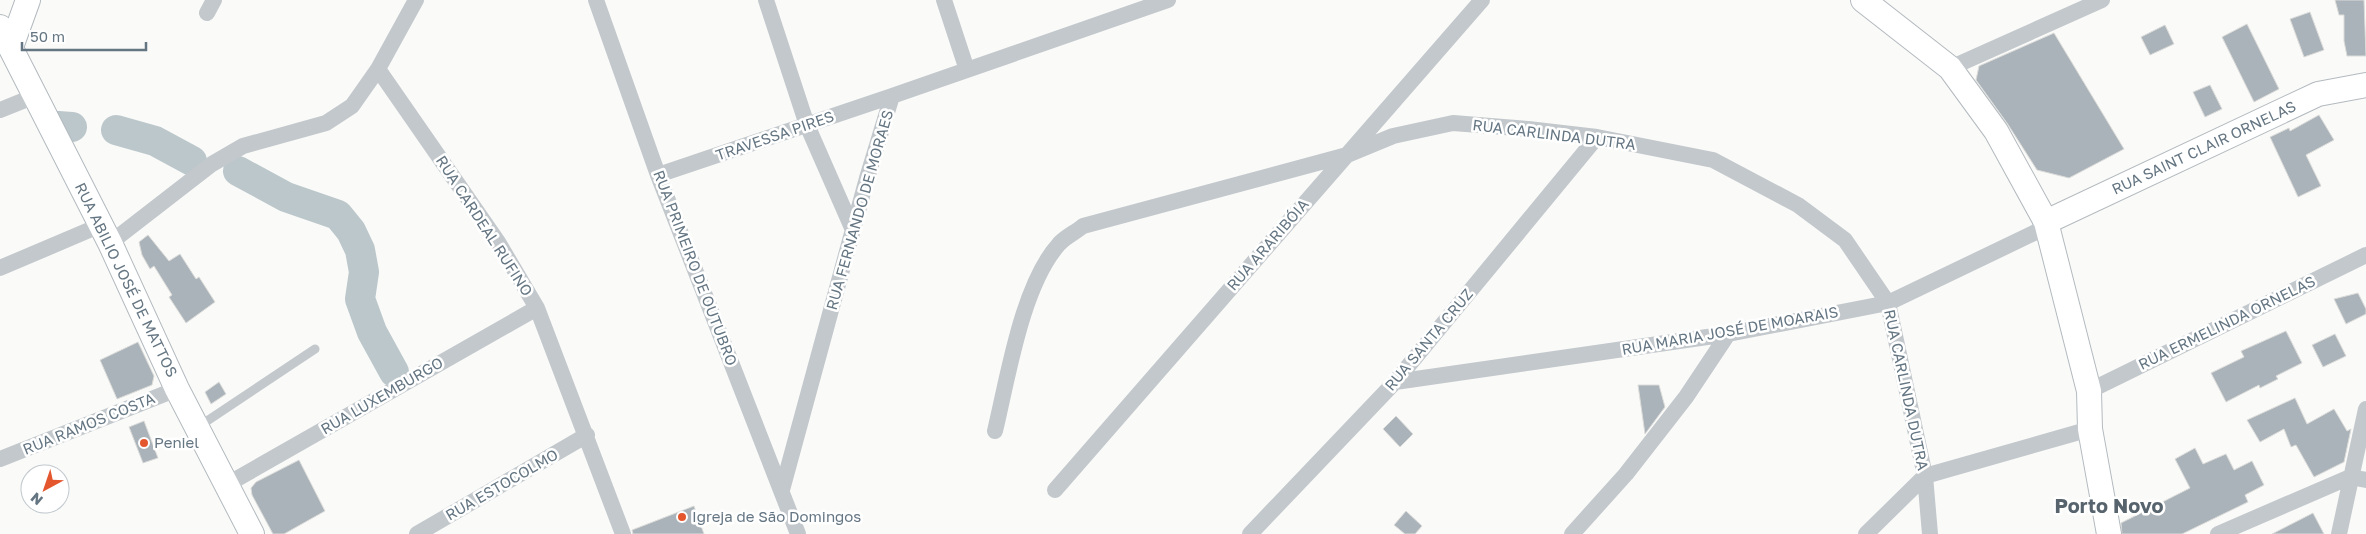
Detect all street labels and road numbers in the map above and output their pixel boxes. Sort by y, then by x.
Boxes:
street label: RUA SAINT CLAIR ORNELAS [2109,96,2299,198]
street label: TRAVESSA PIRES [713,106,836,164]
street label: RUA FERNANDO DE MORAES [822,108,896,312]
street label: RUA CARLINDA DUTRA [1472,115,1637,153]
street label: RUA CARDEAL RUFINO [433,152,537,299]
street label: RUA PRIMEIRO DE OUTUBRO [650,167,742,368]
street label: RUA ABILIO JOSÉ DE MATTOS [72,179,182,380]
street label: RUA ARARIBÓIA [1223,195,1312,294]
street label: RUA ERMELINDA ORNELAS [2135,271,2318,373]
street label: RUA SANTA CRUZ [1380,285,1476,394]
street label: RUA MARIA JOSÉ DE MOARAIS [1620,302,1840,358]
street label: RUA CARLINDA DUTRA [1881,308,1933,472]
street label: RUA LUXEMBURGO [317,353,446,437]
street label: RUA RAMOS COSTA [20,388,157,458]
street label: RUA ESTOCOLMO [442,445,561,524]

